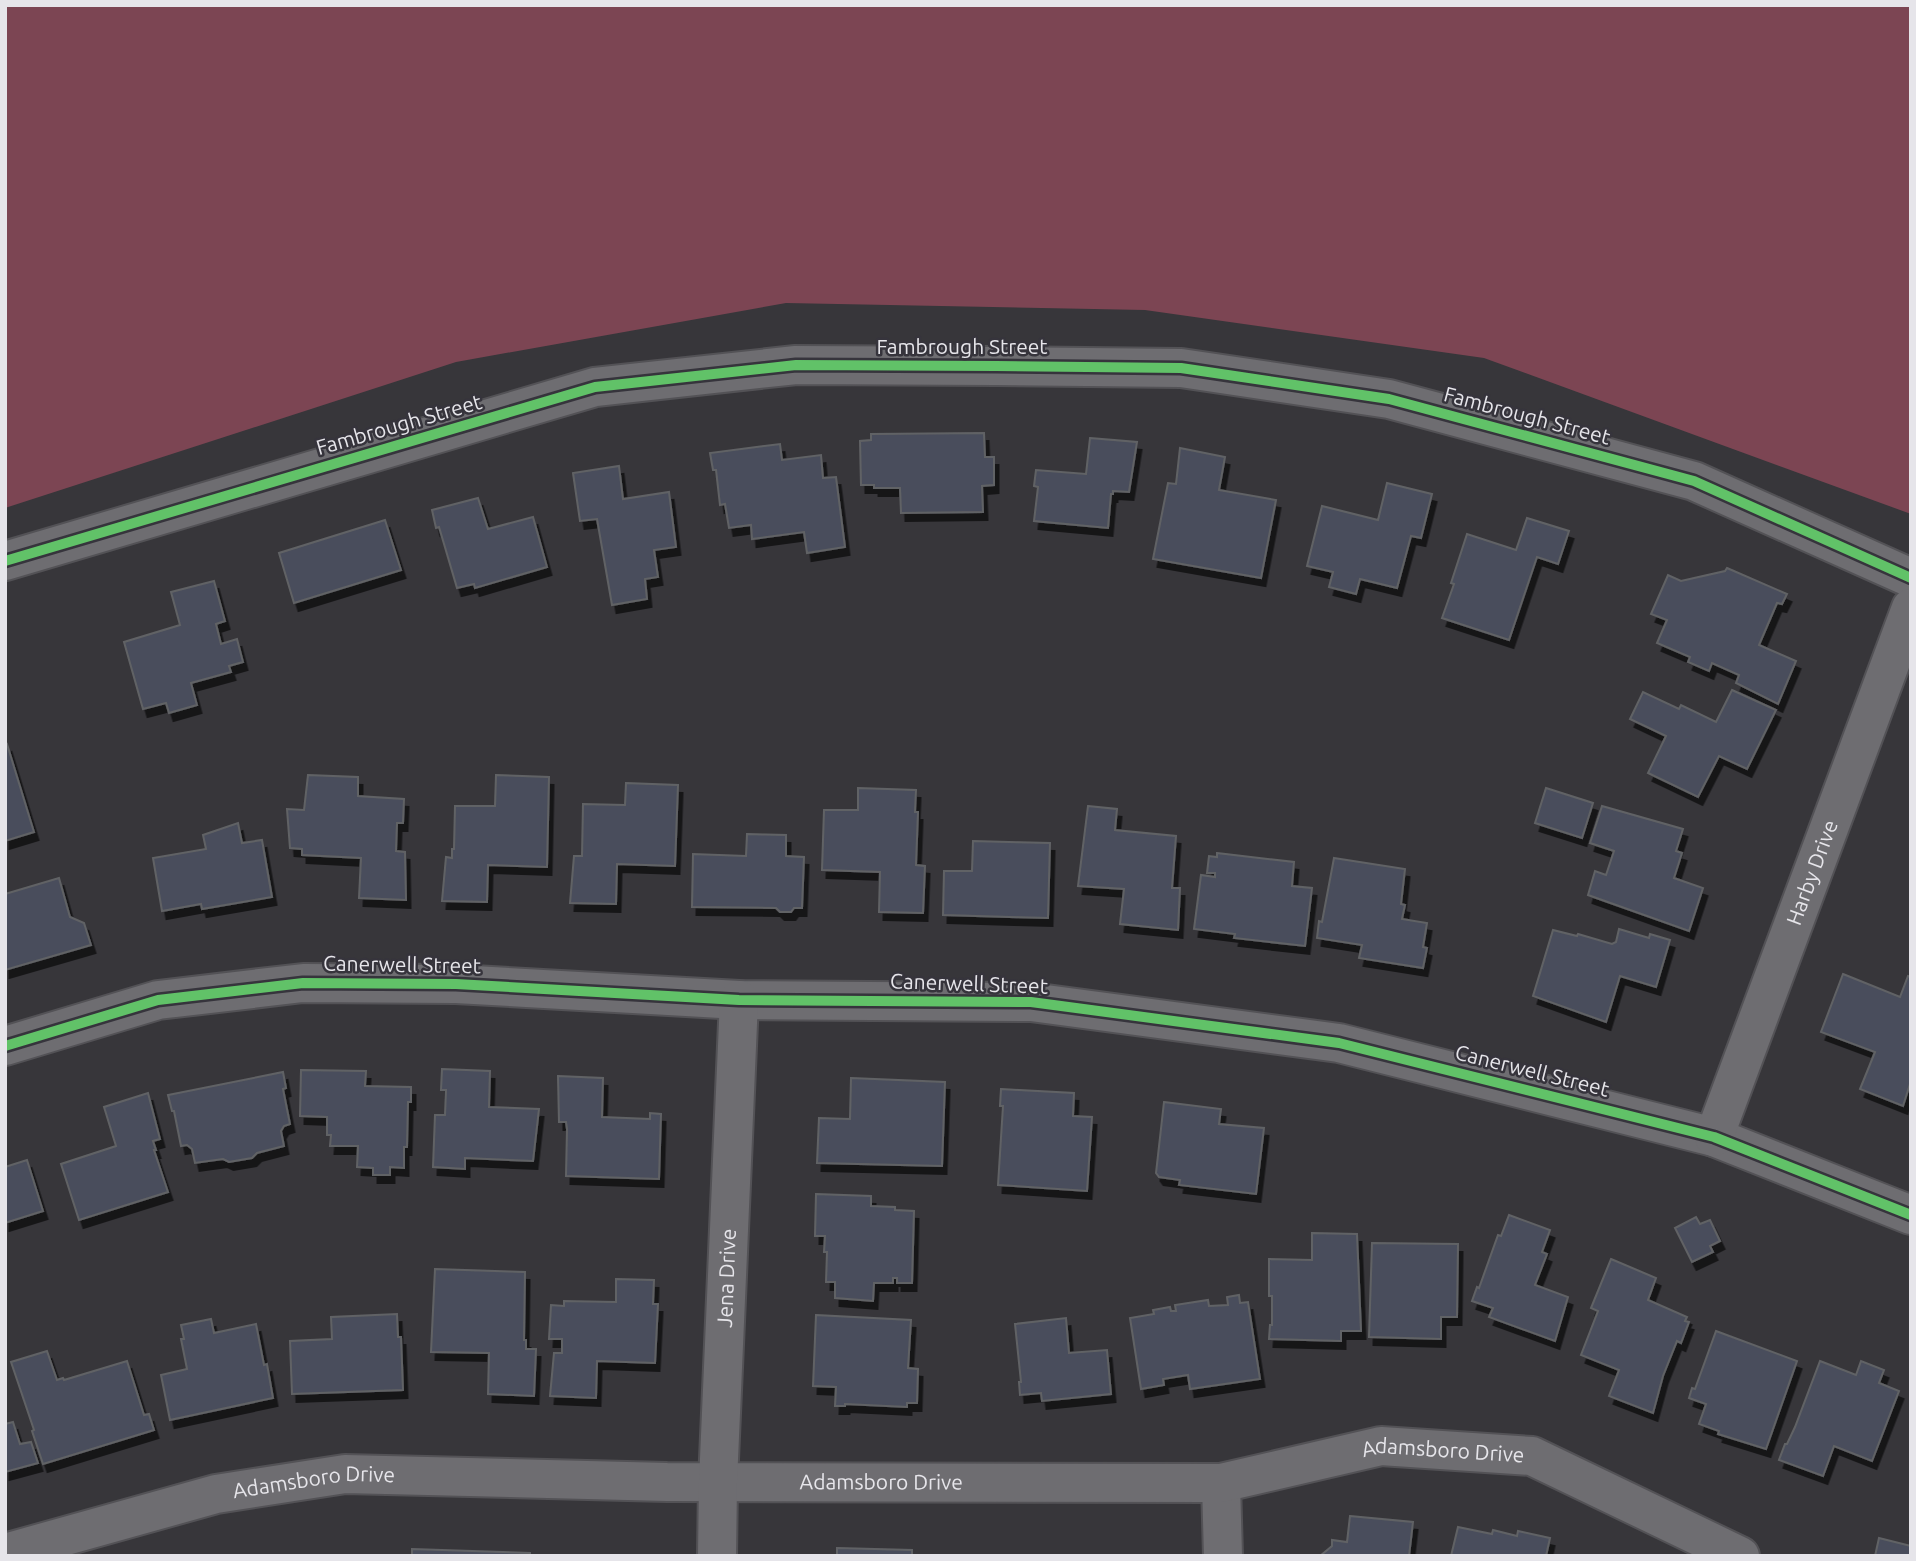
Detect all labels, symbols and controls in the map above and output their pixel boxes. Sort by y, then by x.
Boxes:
street label: Fambrough Street [876,334,1048,358]
street label: Fambrough Street [1441,381,1613,449]
street label: Fambrough Street [313,389,484,459]
street label: Harby Drive [1781,817,1842,928]
street label: Canerwell Street [323,951,481,977]
street label: Canerwell Street [890,968,1048,998]
street label: Canerwell Street [1453,1039,1612,1101]
street label: Jena Drive [712,1228,740,1328]
street label: Adamsboro Drive [1359,1433,1525,1466]
street label: Adamsboro Drive [231,1461,395,1502]
street label: Adamsboro Drive [800,1469,963,1494]

